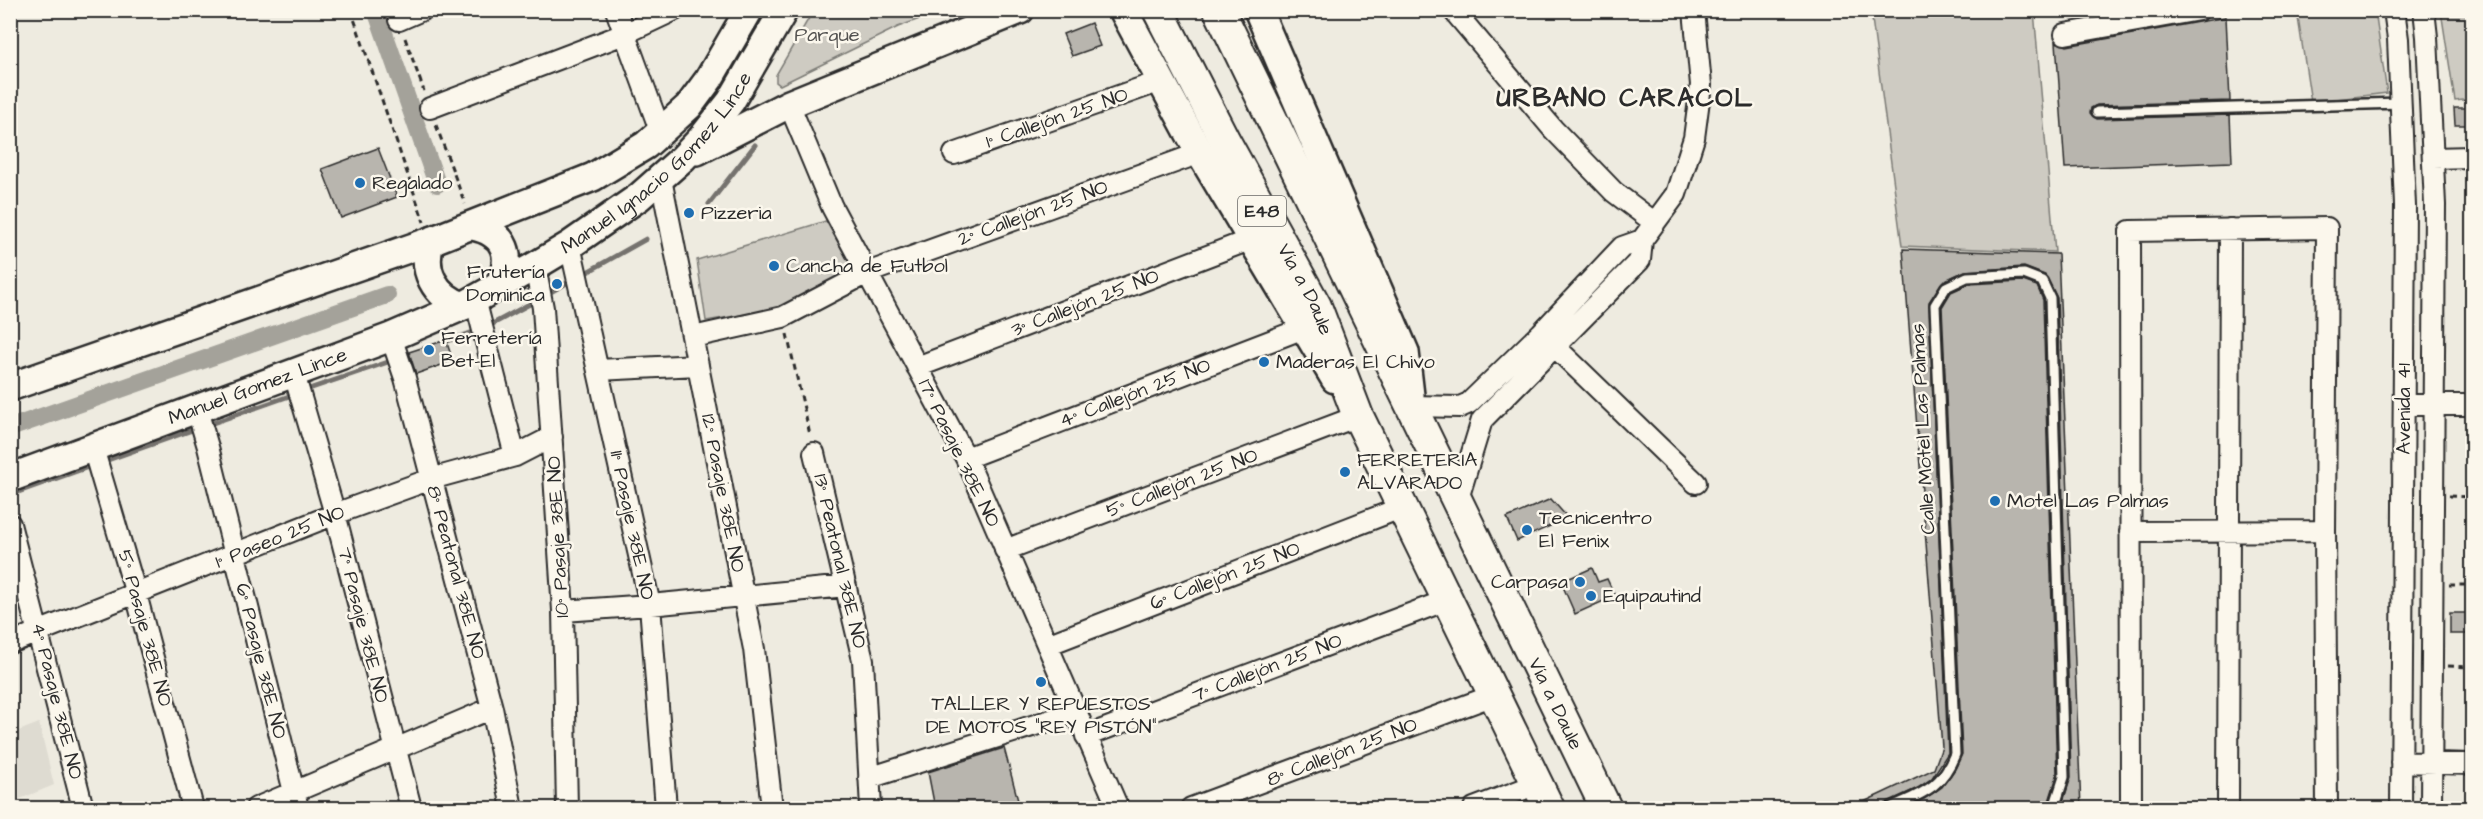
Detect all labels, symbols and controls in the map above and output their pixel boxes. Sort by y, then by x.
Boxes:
park label: Parque [794,21,860,49]
street label: Manuel Ignacio Gomez Lince [556,67,759,261]
district label: URBANO CARACOL [1496,80,1754,116]
street label: 1° Callejón 25 NO [982,81,1132,155]
place label: Regalado [372,169,452,198]
street label: 2° Callejón 25 NO [954,173,1112,253]
marker: Regalado [353,176,367,190]
road number: E48 [1238,196,1286,226]
place label: Pizzeria [701,199,772,227]
marker: Pizzeria [682,206,696,220]
street label: Vía a Daule [1270,239,1340,339]
place label: Cancha de Futbol [786,252,948,280]
place label: Frutería Dominica [466,258,545,309]
marker: Cancha de Futbol [767,259,781,273]
street label: 3° Callejón 25 NO [1007,262,1163,344]
marker: Frutería Dominica [550,277,564,291]
street label: Calle Motel Las Palmas [1903,323,1943,535]
place label: Ferretería Bet-El [441,324,542,375]
street label: Manuel Gomez Lince [164,340,351,432]
marker: Ferretería Bet-El [422,343,436,357]
place label: Maderas El Chivo [1276,348,1435,376]
street label: 4° Callejón 25 NO [1055,351,1215,435]
marker: Maderas El Chivo [1257,355,1271,369]
street label: Avenida 41 [2390,363,2418,455]
street label: 17° Pasaje 38E NO [911,374,1007,532]
street label: 12° Pasaje 38E NO [694,411,752,575]
street label: 5° Callejón 25 NO [1102,441,1262,525]
place label: FERRETERIA ALVARADO [1357,446,1478,497]
street label: 11° Pasaje 38E NO [603,448,661,602]
street label: 10° Pasaje 38E NO [540,455,576,619]
marker: FERRETERIA ALVARADO [1338,465,1352,479]
street label: 13° Peatonal 38E NO [806,471,874,651]
street label: 8° Peatonal 38E NO [419,482,493,662]
place label: Motel Las Palmas [2007,487,2169,515]
marker: Motel Las Palmas [1988,494,2002,508]
street label: 1° Paseo 25 NO [211,498,349,576]
place label: Tecnicentro El Fenix [1539,504,1652,555]
marker: Tecnicentro El Fenix [1520,523,1534,537]
street label: 6° Callejón 25 NO [1146,534,1304,618]
street label: 7° Pasaje 38E NO [330,544,396,706]
street label: 5° Pasaje 38E NO [111,547,179,709]
place label: Carpasa [1491,568,1568,596]
marker: Carpasa [1573,575,1587,589]
street label: 6° Pasaje 38E NO [228,580,294,742]
place label: Equipautind [1603,582,1701,610]
marker: Equipautind [1584,589,1598,603]
street label: 4° Pasaje 38E NO [24,620,90,782]
street label: 7° Callejón 25 NO [1188,627,1346,709]
street label: Vía a Daule [1521,653,1590,755]
marker: TALLER Y REPUESTOS DE MOTOS "REY PISTÓN" [1034,675,1048,689]
place label: TALLER Y REPUESTOS DE MOTOS "REY PISTÓN" [926,690,1157,741]
street label: 8° Callejón 25 NO [1263,710,1421,794]

